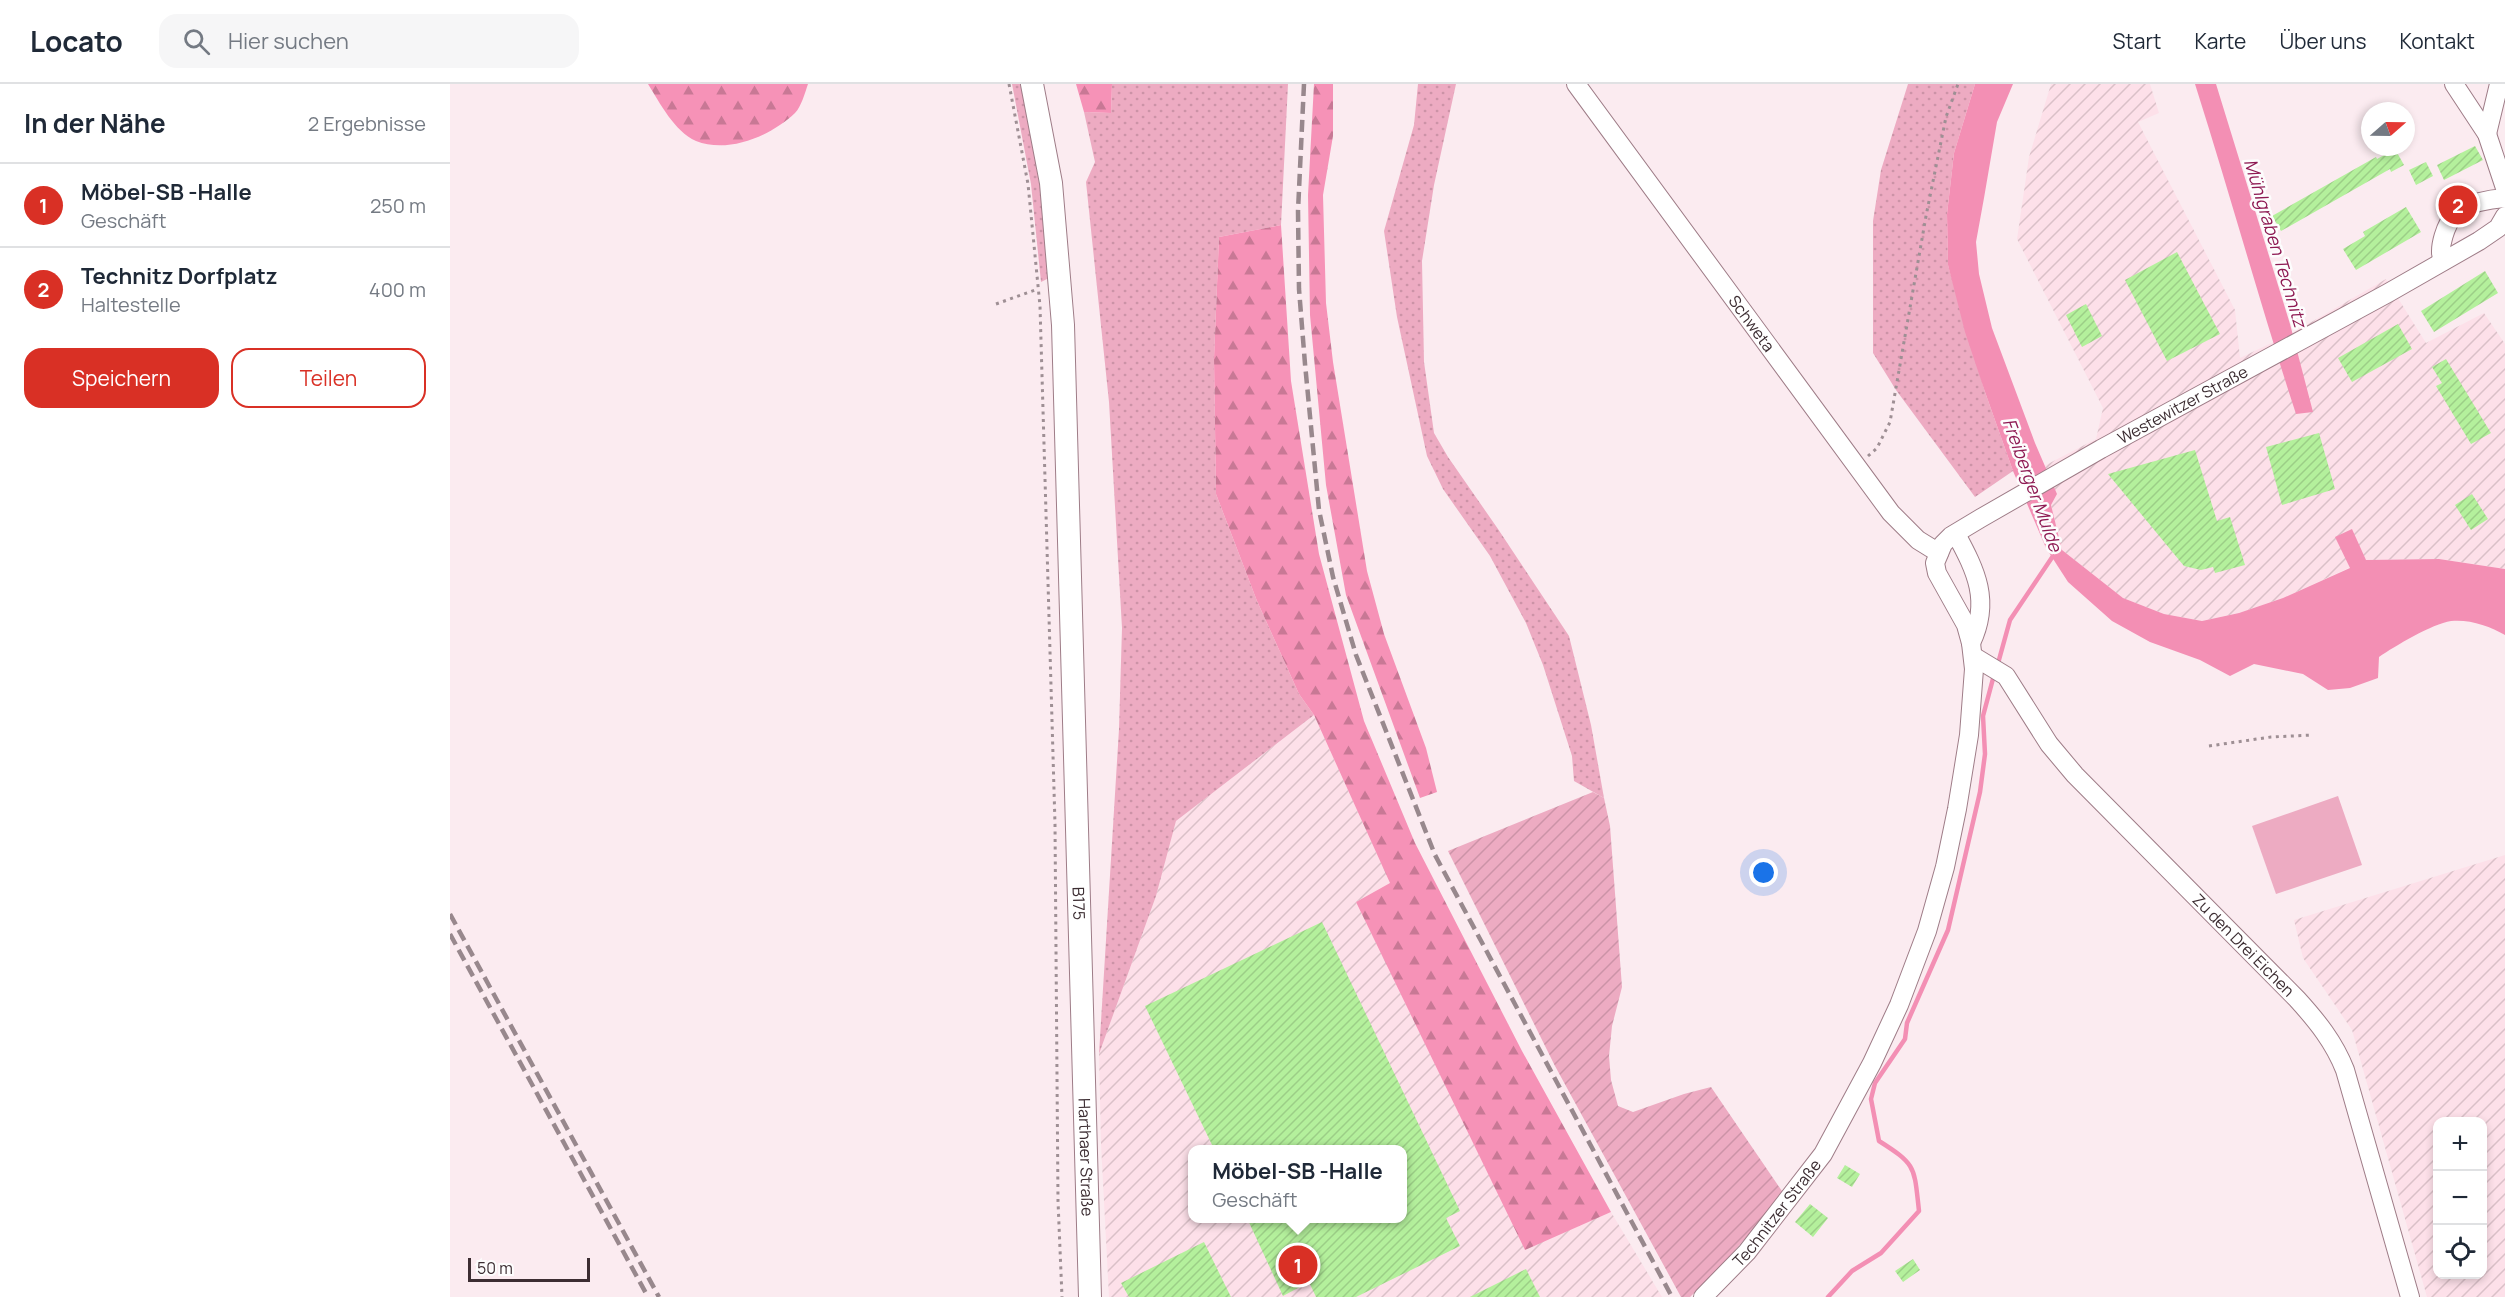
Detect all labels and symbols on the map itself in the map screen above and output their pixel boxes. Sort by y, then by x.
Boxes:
north arrow [2361,102,2415,156]
water label: Mühlgraben Technitz [2239,156,2314,332]
pin: 2 [2438,182,2478,228]
street label: Schweta [1724,291,1780,356]
street label: Westewitzer Straße [2114,360,2252,449]
water label: Freiberger Mulde [1998,415,2069,556]
your location [1749,858,1778,887]
street label: B175 [1068,886,1091,920]
street label: Zu den Drei Eichen [2188,889,2299,1001]
street label: Harthaer Straße [1073,1098,1099,1217]
street label: Technitzer Straße [1727,1155,1826,1272]
pin: 1 [1278,1242,1318,1288]
scale bar [468,1255,590,1282]

